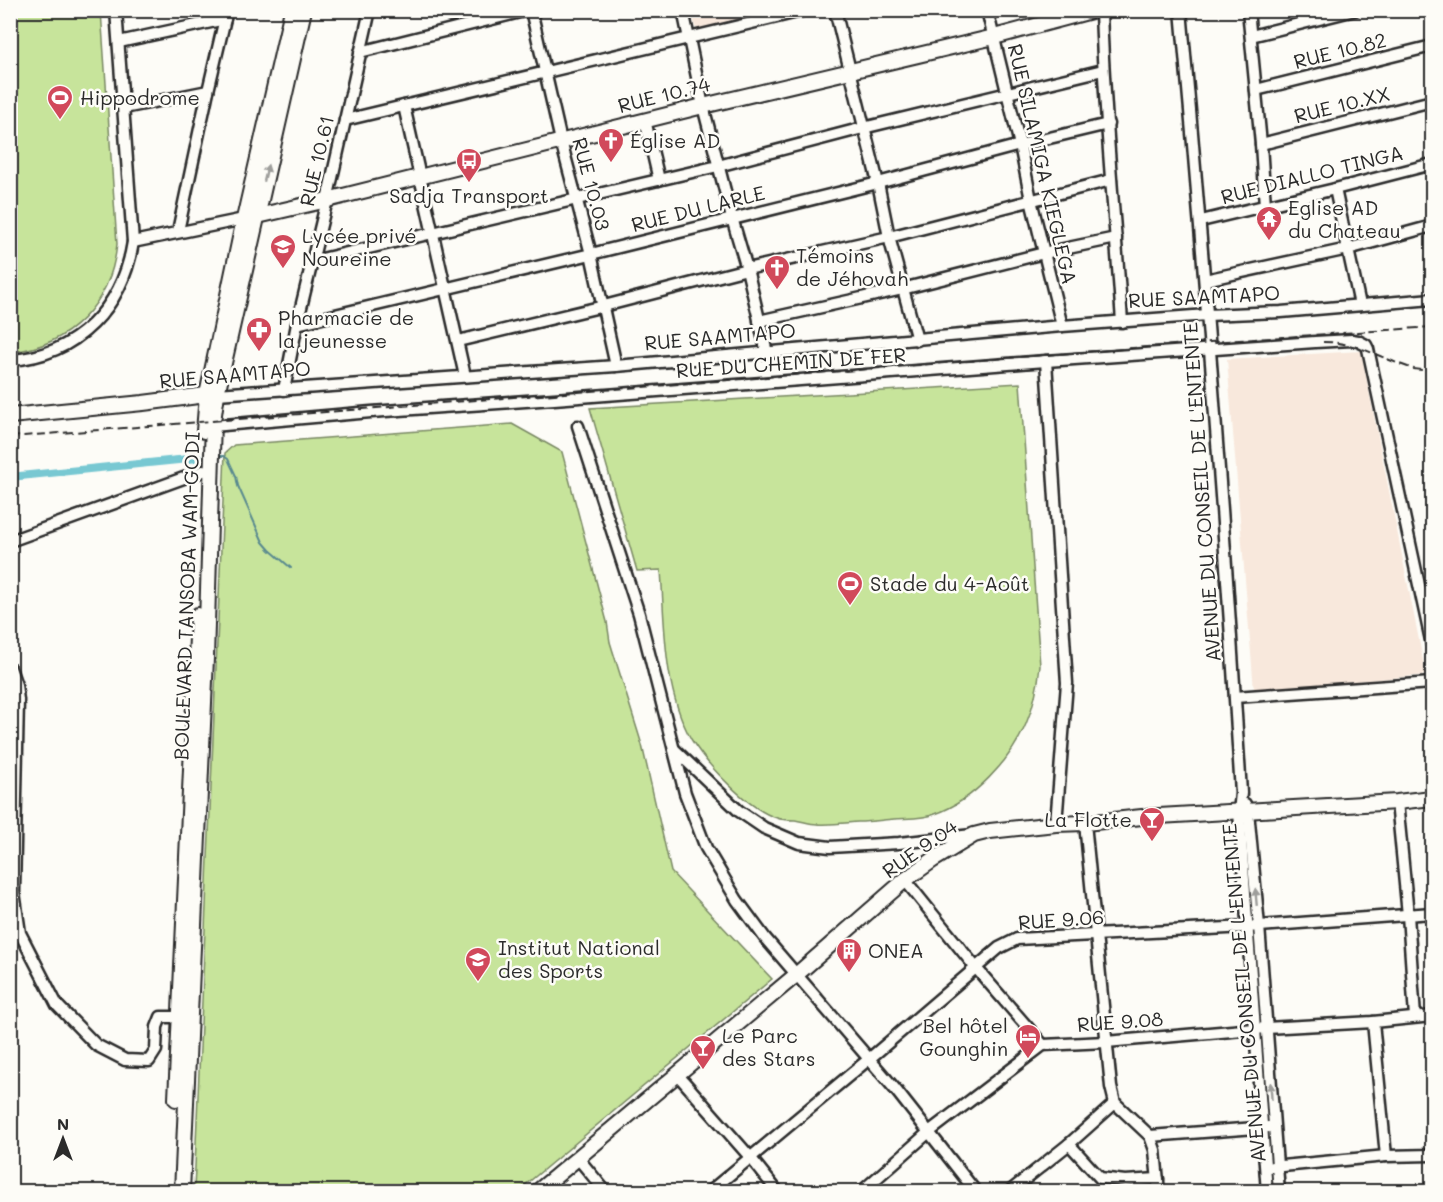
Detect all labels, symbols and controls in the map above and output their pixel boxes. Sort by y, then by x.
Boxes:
street label: RUE 10.82 [1291,26,1389,74]
street label: RUE SILAMIGA KIEGLEGA [1003,41,1083,287]
street label: RUE 10.74 [615,70,713,118]
street label: RUE 10.XX [1291,80,1392,128]
sports icon: Hippodrome [45,83,75,121]
place label: Hippodrome [80,84,200,110]
street label: RUE 10.61 [293,113,339,209]
church icon: Église AD [596,126,626,164]
place label: Église AD [630,127,720,153]
street label: RUE 10.03 [567,134,617,233]
street label: RUE DIALLO TINGA [1218,139,1406,209]
bus stop icon: Sadja Transport [454,146,484,184]
one-way arrow [262,164,272,183]
street label: RUE DU LARLE [628,179,767,237]
place label: Sadja Transport [389,182,549,208]
place label: Eglise AD du Chateau [1288,194,1401,243]
temple icon: Eglise AD du Chateau [1254,204,1284,242]
place label: Lycée privé Noureine [302,222,417,271]
school or university icon: Lycée privé Noureine [268,232,298,270]
place label: Témoins de Jéhovah [796,242,908,291]
church icon: Témoins de Jéhovah [762,253,792,291]
street label: RUE SAAMTAPO [1127,279,1281,313]
place label: Pharmacie de la jeunesse [278,304,414,353]
pharmacy icon: Pharmacie de la jeunesse [244,315,274,353]
street label: RUE SAAMTAPO [643,316,797,356]
street label: AVENUE DU CONSEIL DE L'ENTENTE [1176,321,1226,663]
street label: RUE DU CHEMIN DE FER [675,341,907,383]
street label: RUE SAAMTAPO [158,354,312,394]
street label: BOULEVARD TANSOBA WAM-GODI [167,431,205,761]
sports icon: Stade du 4-Août [835,569,865,607]
place label: Stade du 4-Août [870,570,1030,596]
bar icon: La Flotte [1137,805,1167,843]
place label: La Flotte [1045,806,1132,832]
street label: RUE 9.04 [877,813,962,883]
street label: AVENUE DU CONSEIL DE L'ENTENTE [1215,822,1271,1164]
one-way arrow [1251,887,1261,906]
street label: RUE 9.06 [1017,903,1105,935]
place label: Institut National des Sports [498,934,660,983]
building icon: ONEA [834,936,864,974]
place label: ONEA [868,937,924,963]
school or university icon: Institut National des Sports [463,945,493,983]
street label: RUE 9.08 [1076,1005,1164,1037]
place label: Bel hôtel Gounghin [919,1012,1008,1061]
place label: Le Parc des Stars [722,1022,815,1071]
hotel icon: Bel hôtel Gounghin [1013,1022,1043,1060]
bar icon: Le Parc des Stars [688,1033,718,1071]
one-way arrow [1267,1082,1276,1101]
north arrow [33,1109,93,1169]
text: N [57,1113,69,1134]

